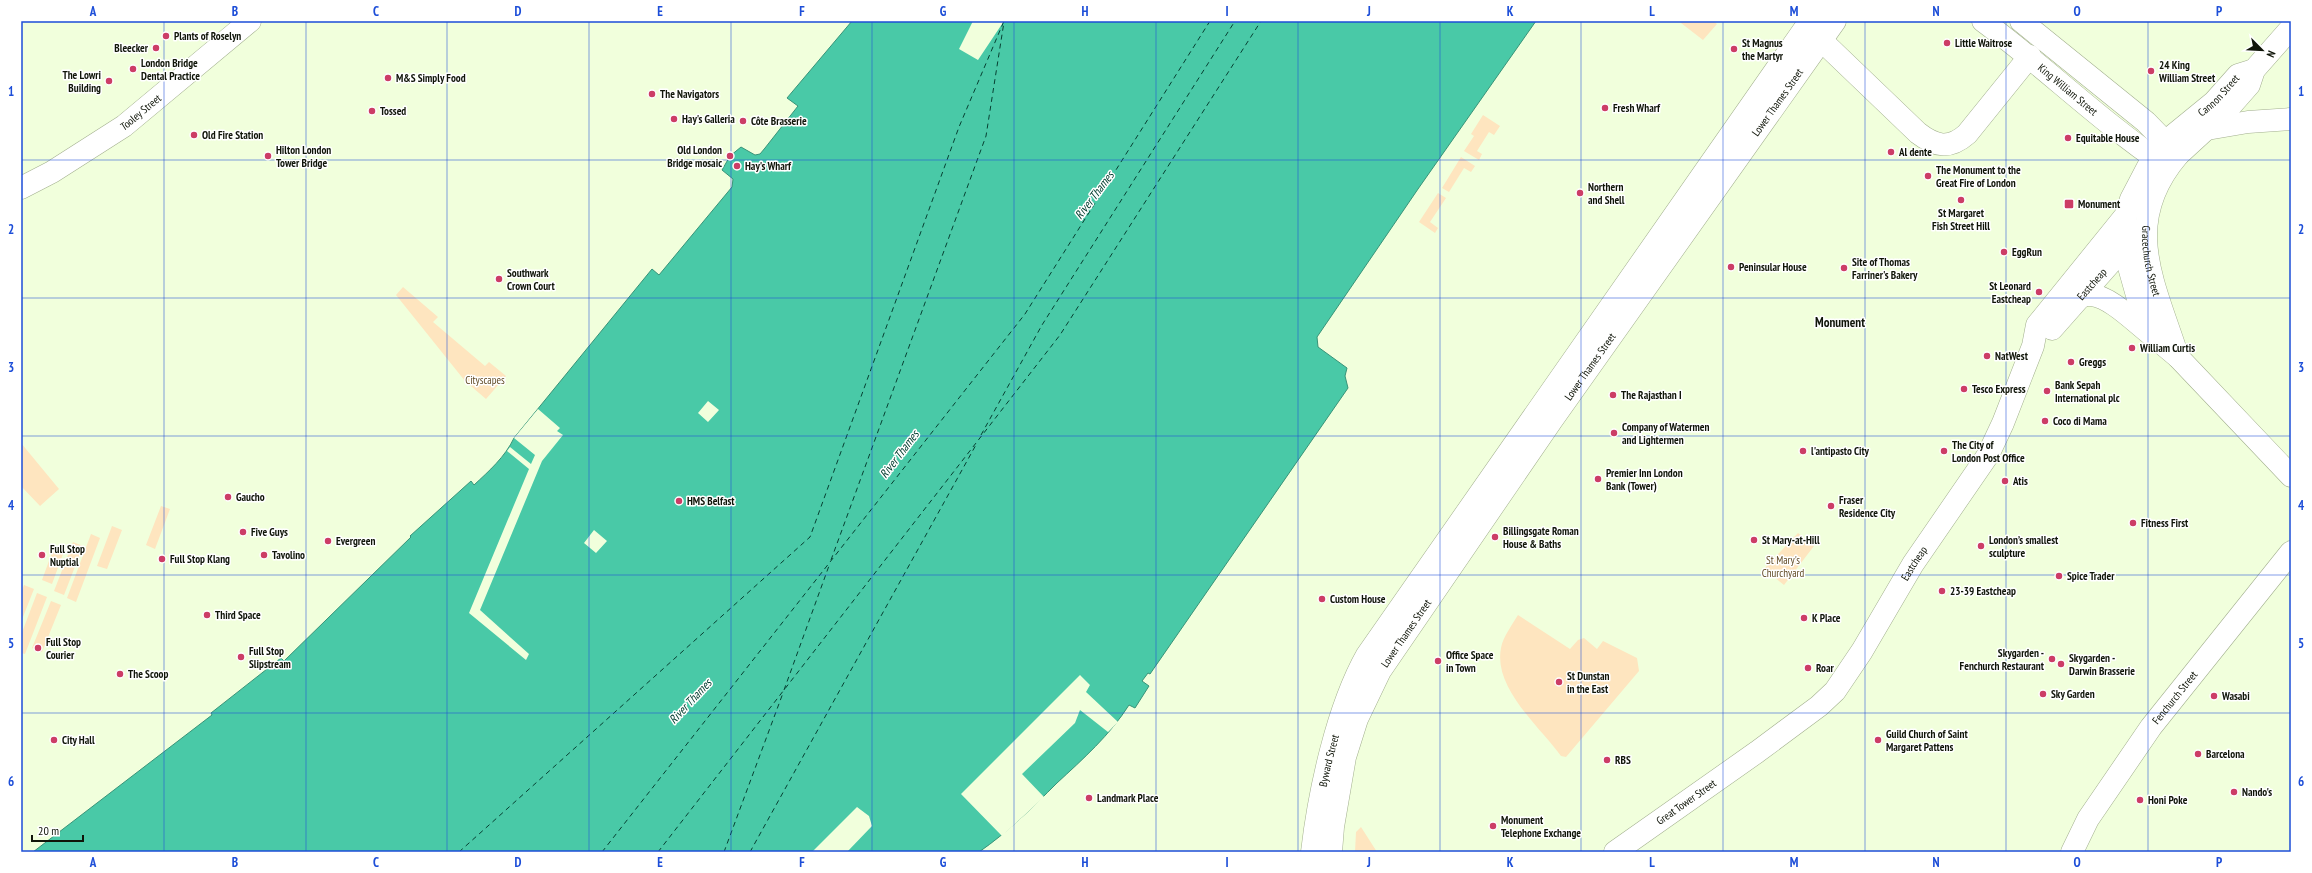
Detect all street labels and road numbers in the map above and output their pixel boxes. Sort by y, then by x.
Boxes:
street label: King William Street [2035,60,2101,118]
street label: Lower Thames Street [1749,66,1806,139]
street label: Cannon Street [2195,71,2242,119]
street label: Tooley Street [118,91,164,133]
street label: Gracechurch Street [2139,225,2164,298]
street label: Eastcheap [2074,265,2110,303]
street label: Lower Thames Street [1561,330,1619,403]
street label: Eastcheap [1898,543,1930,583]
street label: Lower Thames Street [1378,596,1434,670]
street label: Fenchurch Street [2149,668,2200,727]
street label: Byward Street [1316,733,1342,788]
street label: Great Tower Street [1653,776,1719,828]

